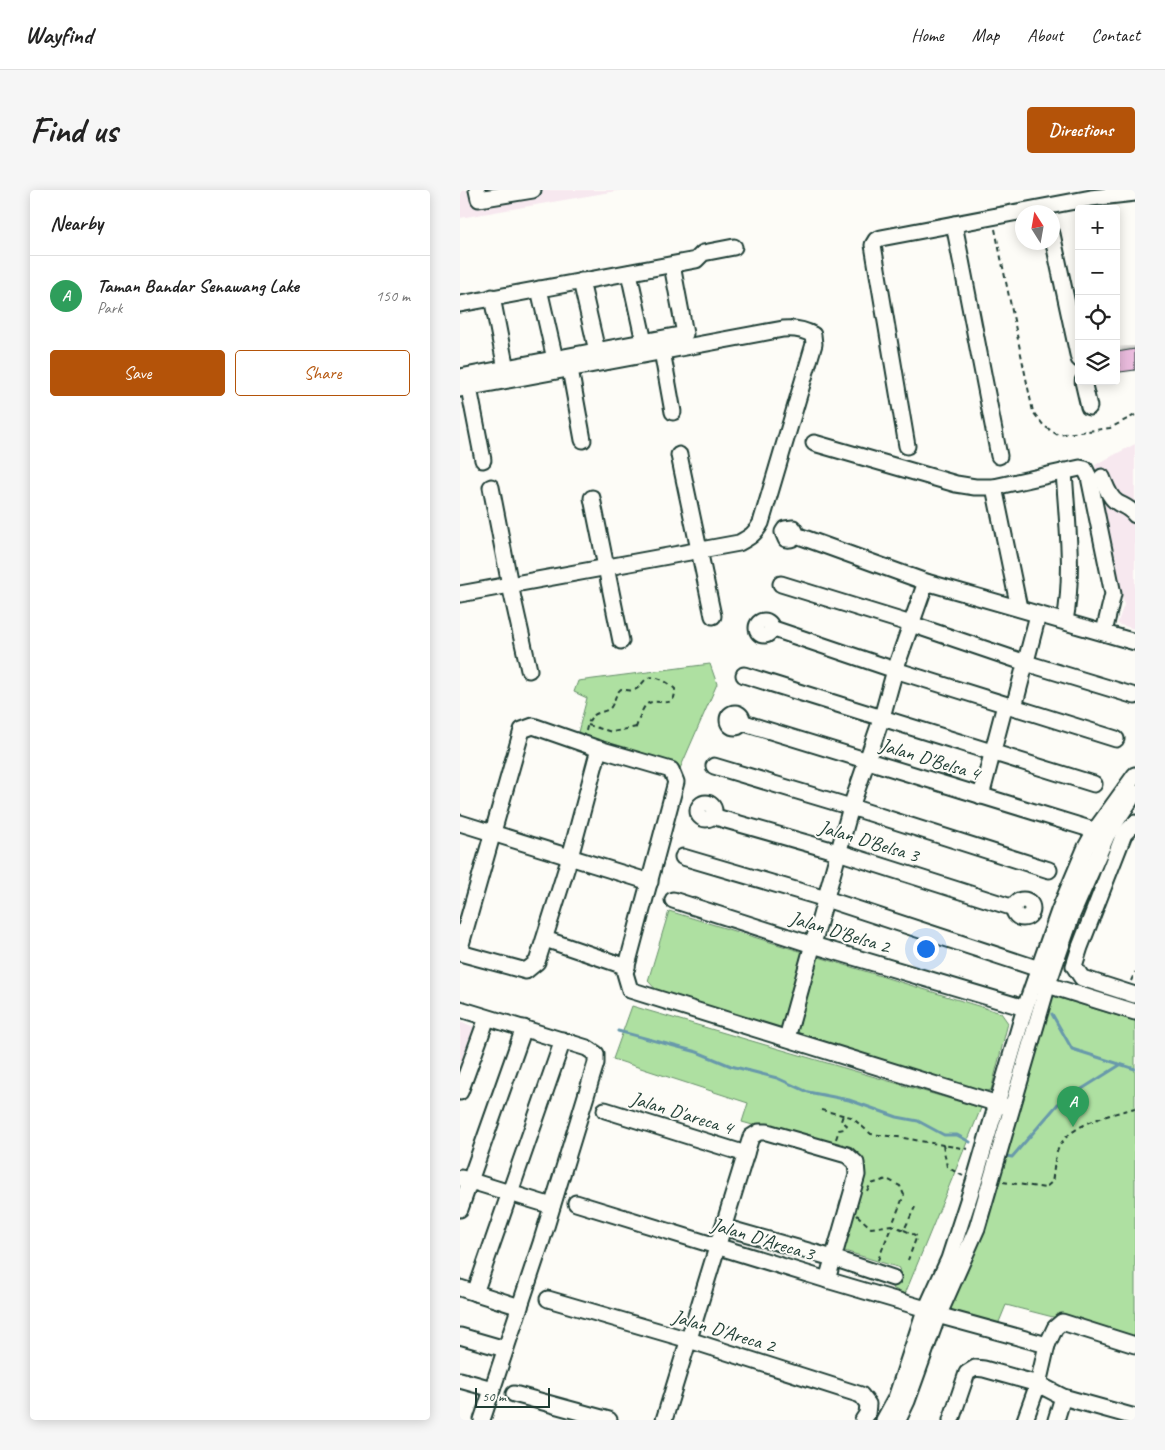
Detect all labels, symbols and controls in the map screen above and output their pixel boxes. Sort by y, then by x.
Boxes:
text: Wayfind [25,20,92,50]
text: Home [911,24,944,46]
text: Map [972,24,999,46]
text: About [1027,24,1063,46]
text: Contact [1091,24,1140,46]
button: Directions [1027,107,1135,153]
text: Find us [30,108,117,153]
north arrow [1015,205,1060,250]
map controls [1075,205,1120,385]
button: + [1075,205,1120,250]
text: Nearby [50,210,103,236]
button: − [1075,250,1120,295]
text: Taman Bandar Senawang Lake [97,274,299,298]
text: A [62,286,70,306]
text: 150 m [376,286,410,306]
button: locate [1075,295,1120,340]
text: Park [97,298,122,318]
button: layers [1075,340,1120,385]
button: Save [50,350,225,396]
button: Share [235,350,410,396]
street label: Jalan D'Belsa 4 [876,732,985,787]
street label: Jalan D'Belsa 3 [815,814,924,869]
street label: Jalan D'Belsa 2 [786,905,895,960]
your location [913,936,939,962]
street label: Jalan D'areca 4 [627,1085,738,1141]
pin: A [1057,1086,1089,1127]
street label: Jalan D'Areca 3 [708,1211,819,1267]
street label: Jalan D'Areca 2 [669,1303,780,1359]
scale bar [475,1385,550,1408]
text: 50 m [482,1388,506,1405]

